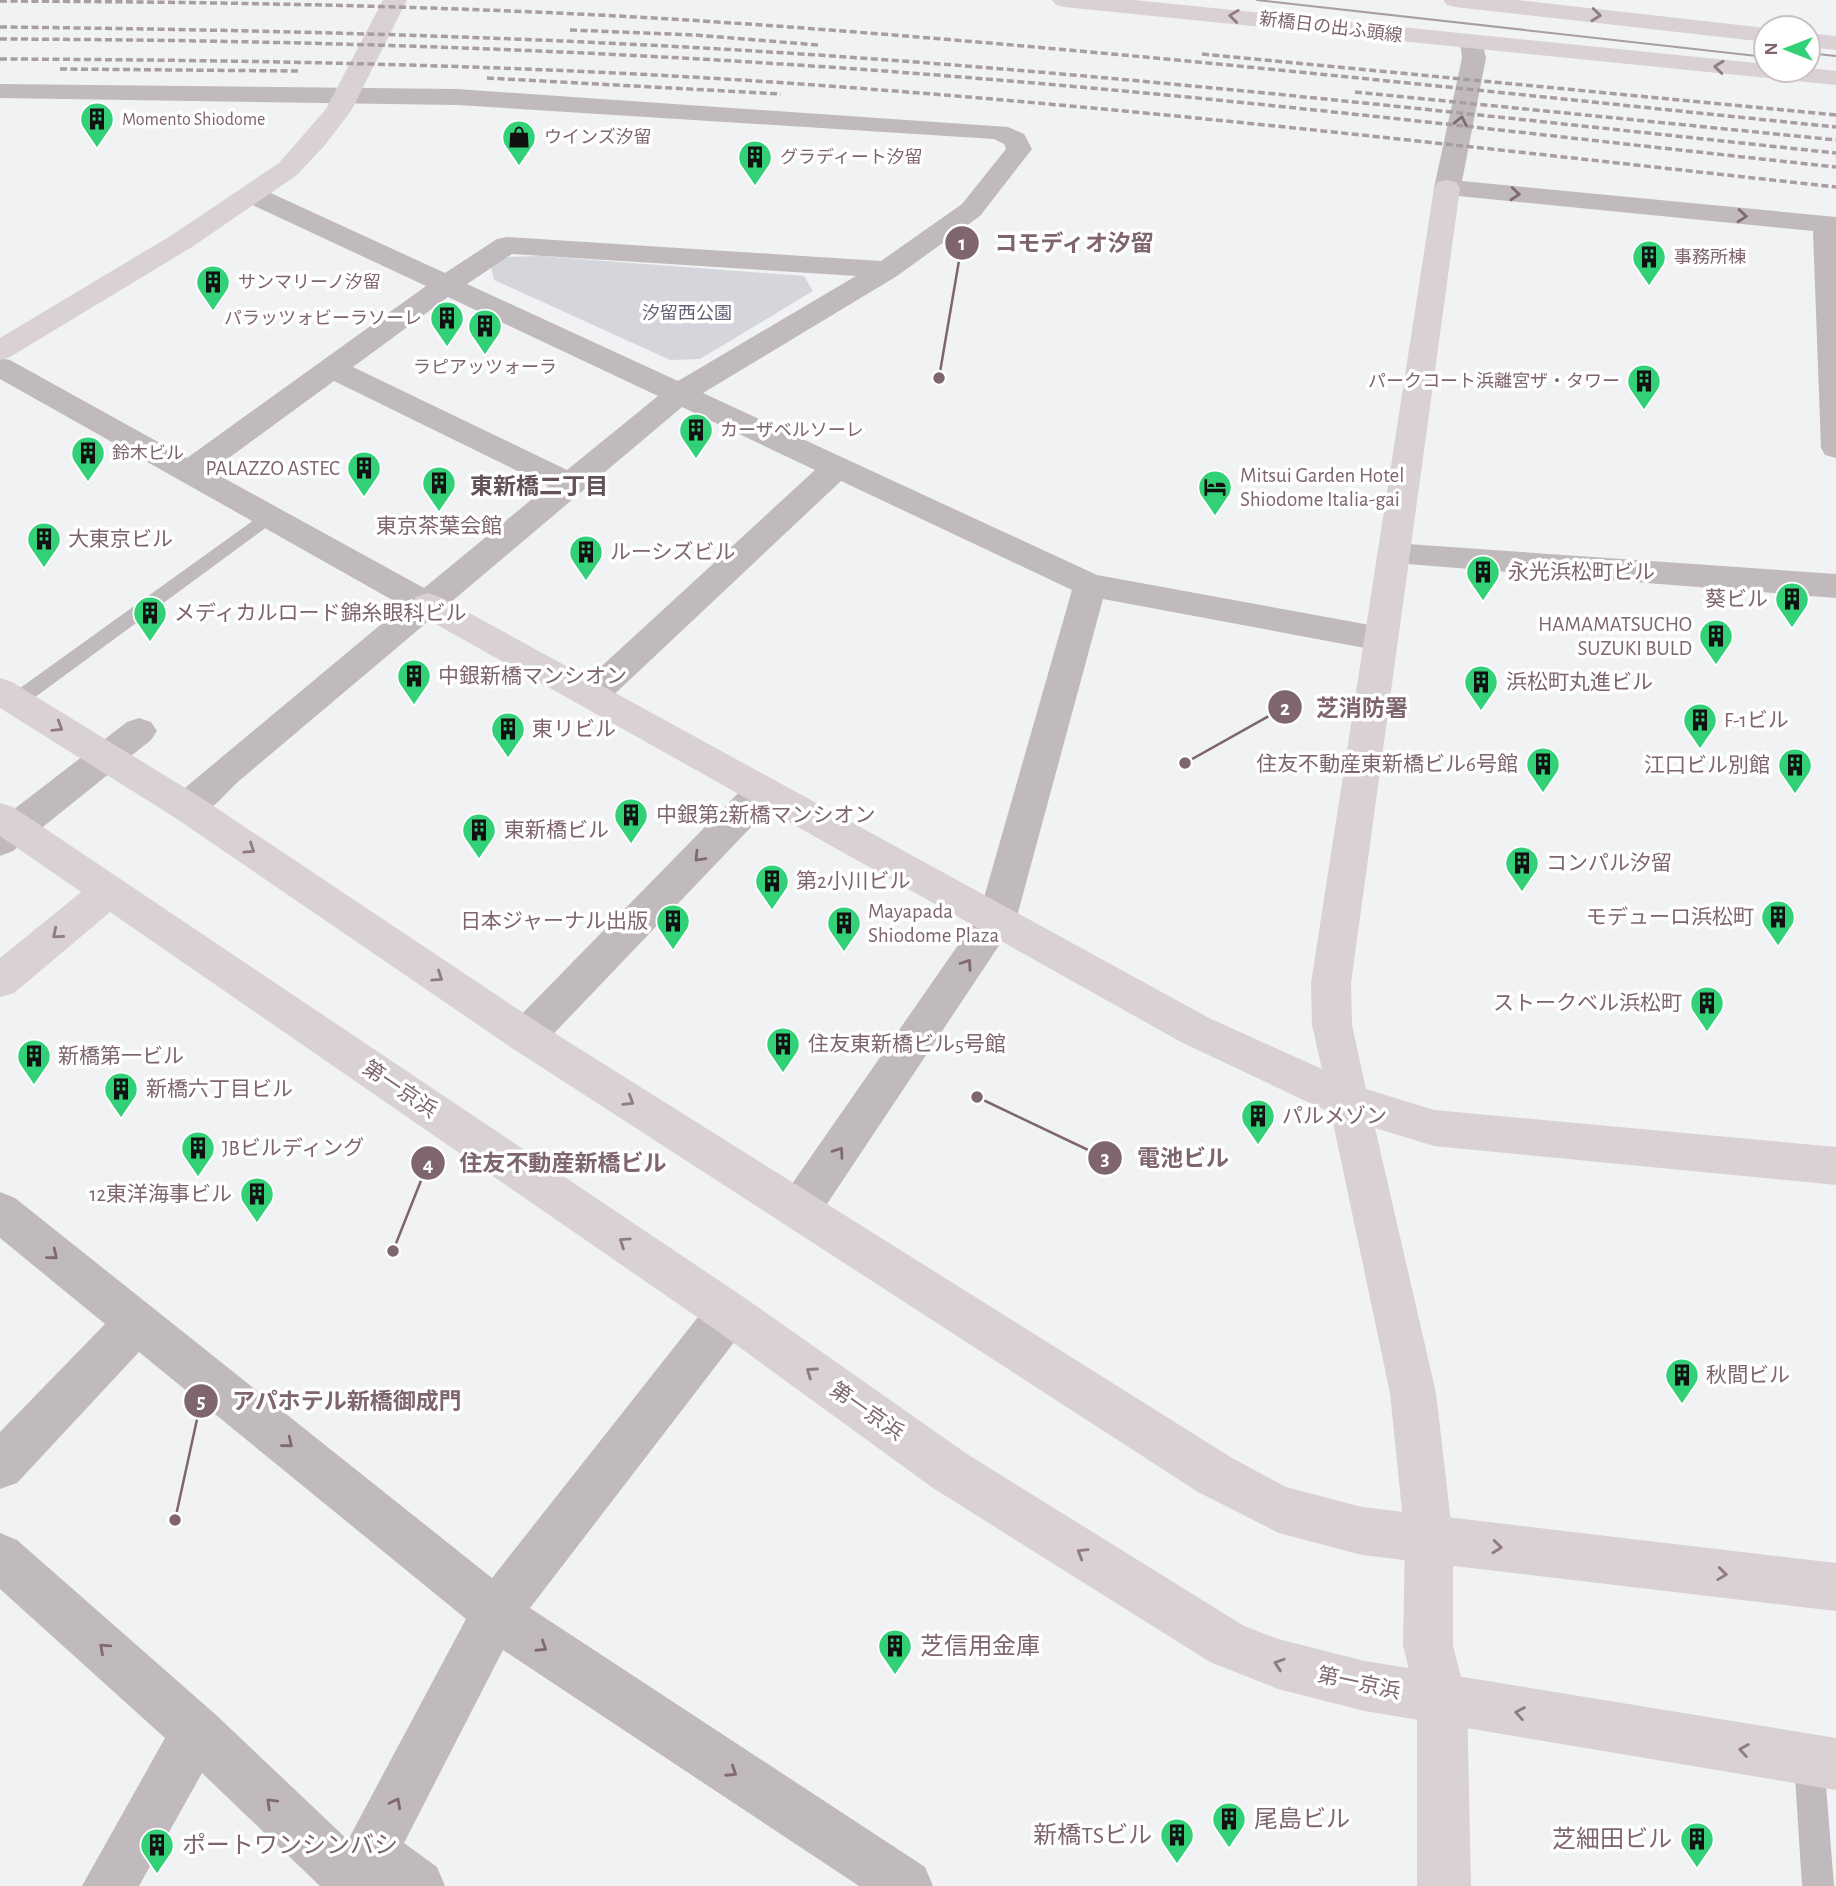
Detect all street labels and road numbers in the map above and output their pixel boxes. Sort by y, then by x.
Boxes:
street label: 新橋日の出ふ頭線 [1258,8,1404,46]
street label: 第一京浜 [359,1056,441,1122]
street label: 第一京浜 [826,1378,908,1444]
street label: 第一京浜 [1316,1664,1402,1702]

